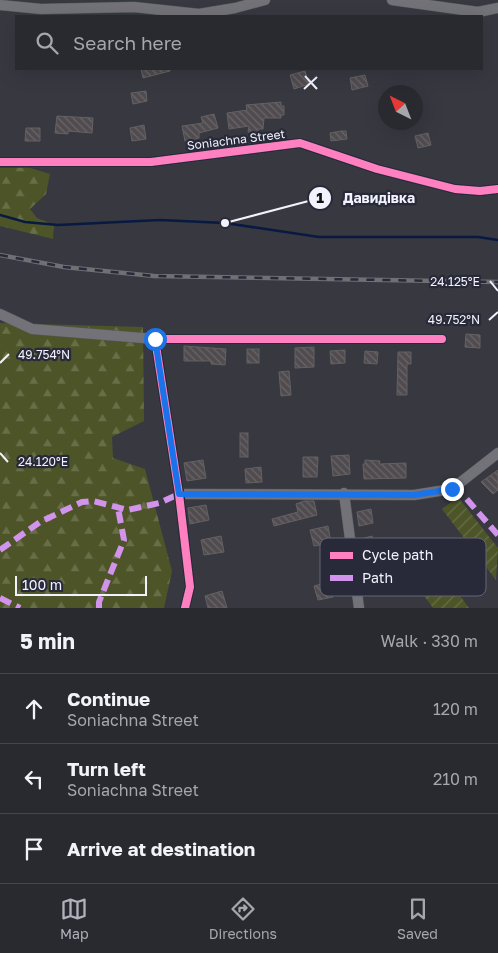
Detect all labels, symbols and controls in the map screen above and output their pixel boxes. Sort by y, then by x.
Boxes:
search box [15,15,483,70]
icon: search [33,29,61,57]
text: Search here [73,31,182,54]
north arrow [378,85,423,130]
street label: Soniachna Street [186,126,286,153]
callout: Давидівка [308,184,425,213]
text: 1 [316,188,324,206]
text: Давидівка [343,189,415,206]
text: 24.125°E [430,274,480,289]
text: 49.752°N [428,312,480,327]
route start [144,328,167,351]
text: 49.754°N [18,347,70,362]
text: 24.120°E [18,454,68,469]
route end [441,478,464,501]
legend [320,538,486,596]
text: Cycle path [362,546,433,563]
text: Path [362,569,393,586]
scale bar [15,573,148,596]
text: 100 m [22,576,62,593]
text: 5 min [20,628,75,654]
text: Walk · 330 m [380,631,478,651]
text: Continue [67,687,150,710]
icon: ahead [20,695,48,723]
text: 120 m [433,699,478,719]
text: Soniachna Street [67,710,199,730]
text: Turn left [67,757,146,780]
icon: left [20,765,48,793]
text: 210 m [433,769,478,789]
text: Soniachna Street [67,780,199,800]
icon: arrive [20,835,48,863]
text: Arrive at destination [67,837,255,860]
tab: Map [60,895,89,942]
tab: Directions [209,895,277,942]
tab: Saved [397,895,438,942]

